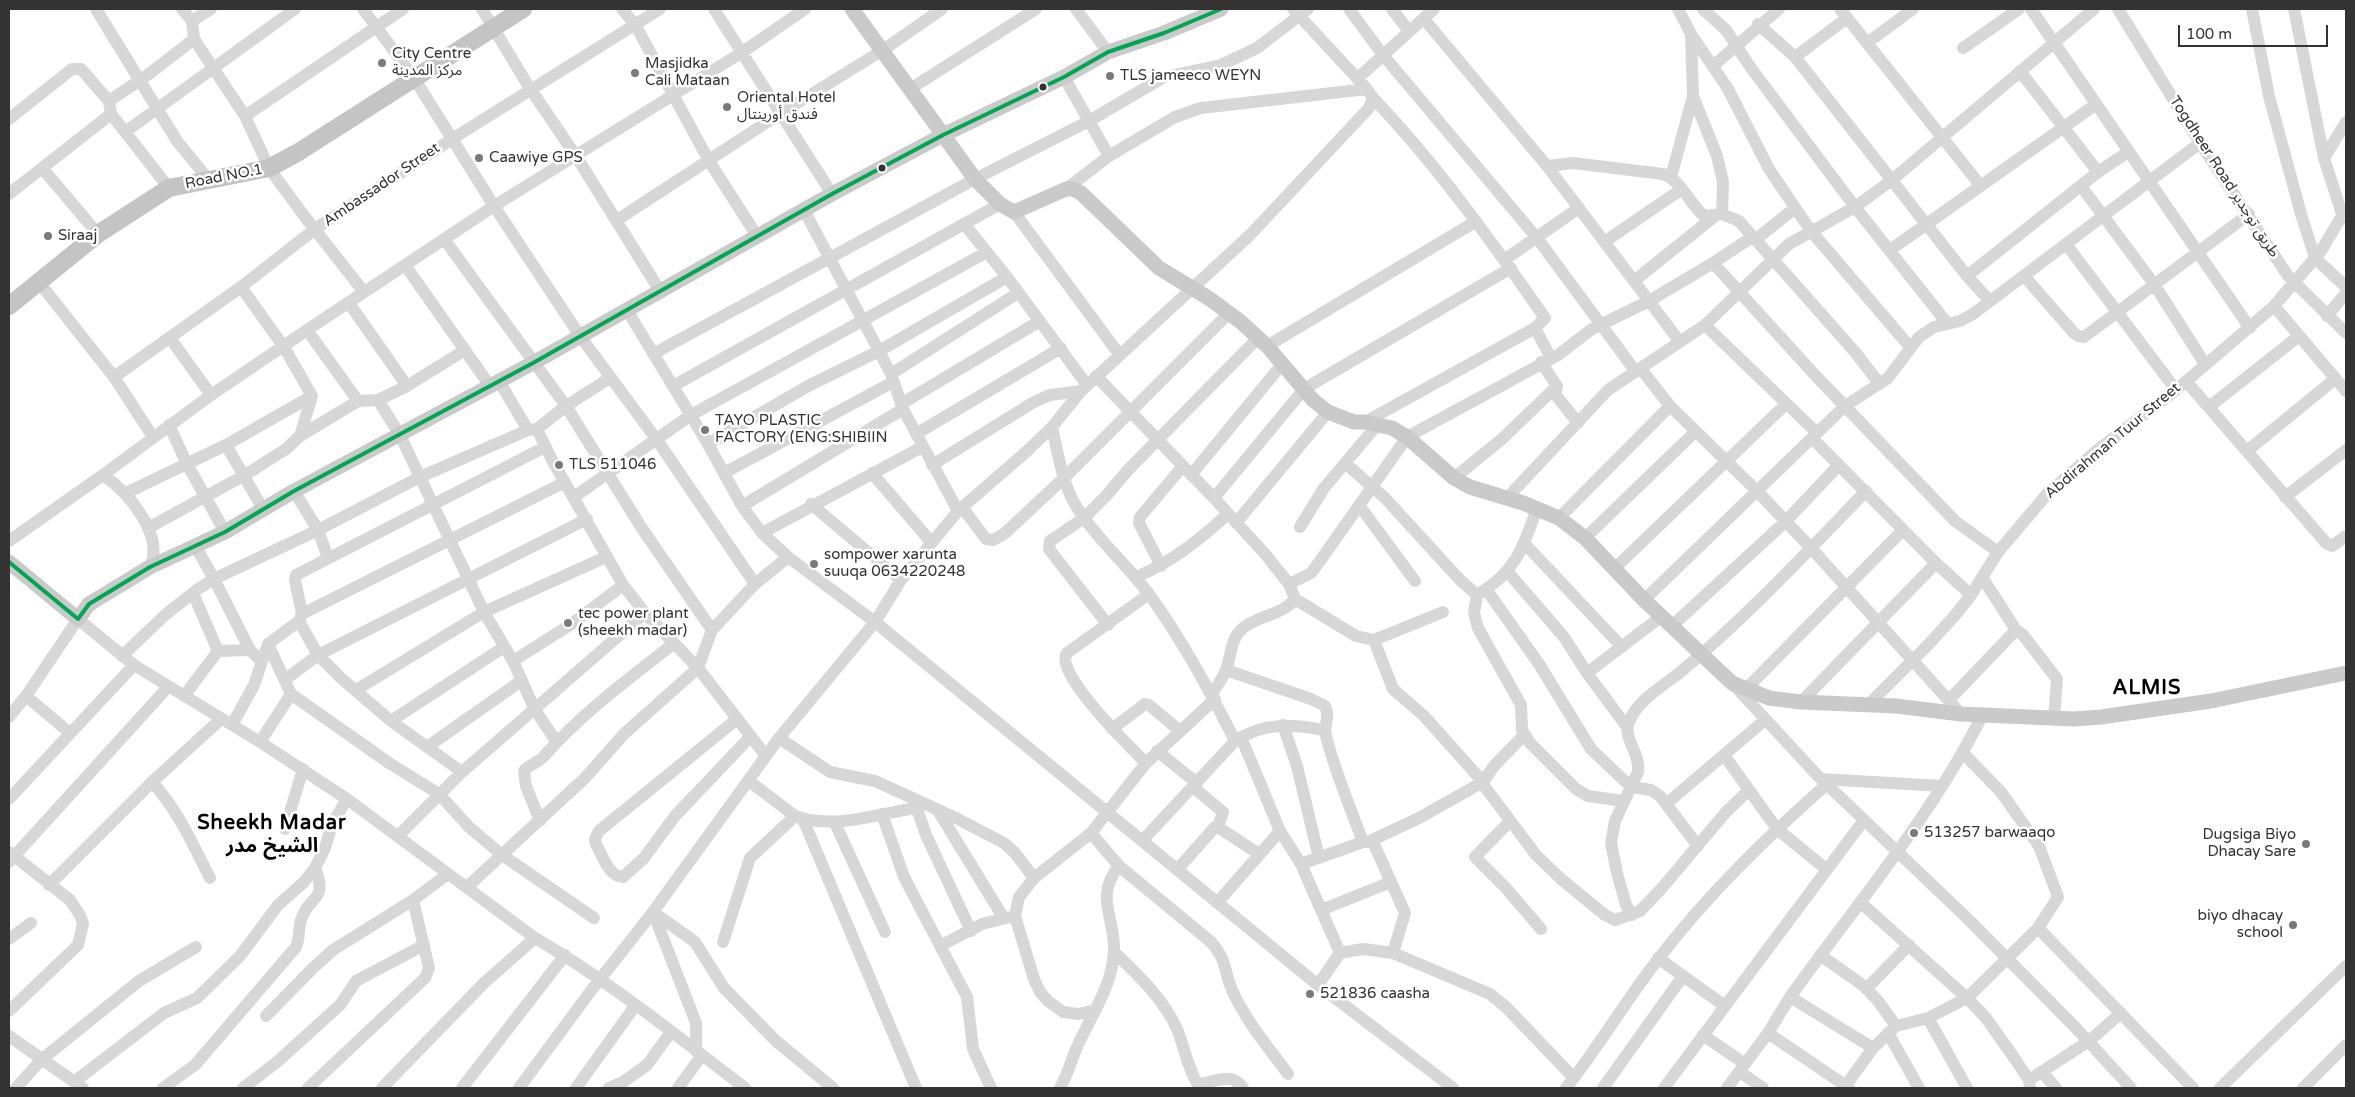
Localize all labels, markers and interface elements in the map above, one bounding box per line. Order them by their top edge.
scale bar [2180,15,2330,47]
text: 100 m [2186,25,2232,43]
place label: City Centre مركز المدينة [392,45,471,80]
place label: Masjidka Cali Mataan [645,55,730,90]
marker: City Centre مركز المدينة [376,57,388,69]
marker: Masjidka Cali Mataan [629,67,641,79]
place label: TLS jameeco WEYN [1120,67,1261,85]
marker: TLS jameeco WEYN [1104,70,1116,82]
unlabelled marker [1038,82,1048,92]
place label: Oriental Hotel فندق أورينتال [737,89,836,124]
street label: Togdheer Road طريق توجدير [2165,93,2283,261]
marker: Oriental Hotel فندق أورينتال [721,101,733,113]
street label: Ambassador Street [320,139,444,231]
place label: Caawiye GPS [489,149,583,167]
marker: Caawiye GPS [473,152,485,164]
street label: Road NO.1 [184,161,264,193]
unlabelled marker [877,163,887,173]
place label: Siraaj [58,227,97,245]
marker: Siraaj [42,230,54,242]
street label: Abdirahman Tuur Street [2042,379,2184,503]
place label: TAYO PLASTIC FACTORY (ENG:SHIBIIN [715,412,887,447]
marker: TAYO PLASTIC FACTORY (ENG:SHIBIIN [699,424,711,436]
place label: TLS 511046 [569,456,656,474]
marker: TLS 511046 [553,459,565,471]
place label: sompower xarunta suuqa 0634220248 [824,546,965,581]
marker: sompower xarunta suuqa 0634220248 [808,558,820,570]
place label: tec power plant (sheekh madar) [578,605,689,640]
marker: tec power plant (sheekh madar) [562,617,574,629]
district label: ALMIS [2112,677,2182,701]
district label: Sheekh Madar الشيخ مدر [196,812,348,859]
place label: 513257 barwaaqo [1924,824,2055,842]
place label: Dugsiga Biyo Dhacay Sare [2202,826,2296,861]
marker: 513257 barwaaqo [1908,827,1920,839]
marker: Dugsiga Biyo Dhacay Sare [2300,838,2312,850]
place label: biyo dhacay school [2197,907,2283,942]
marker: biyo dhacay school [2287,919,2299,931]
place label: 521836 caasha [1320,985,1430,1003]
marker: 521836 caasha [1304,988,1316,1000]

